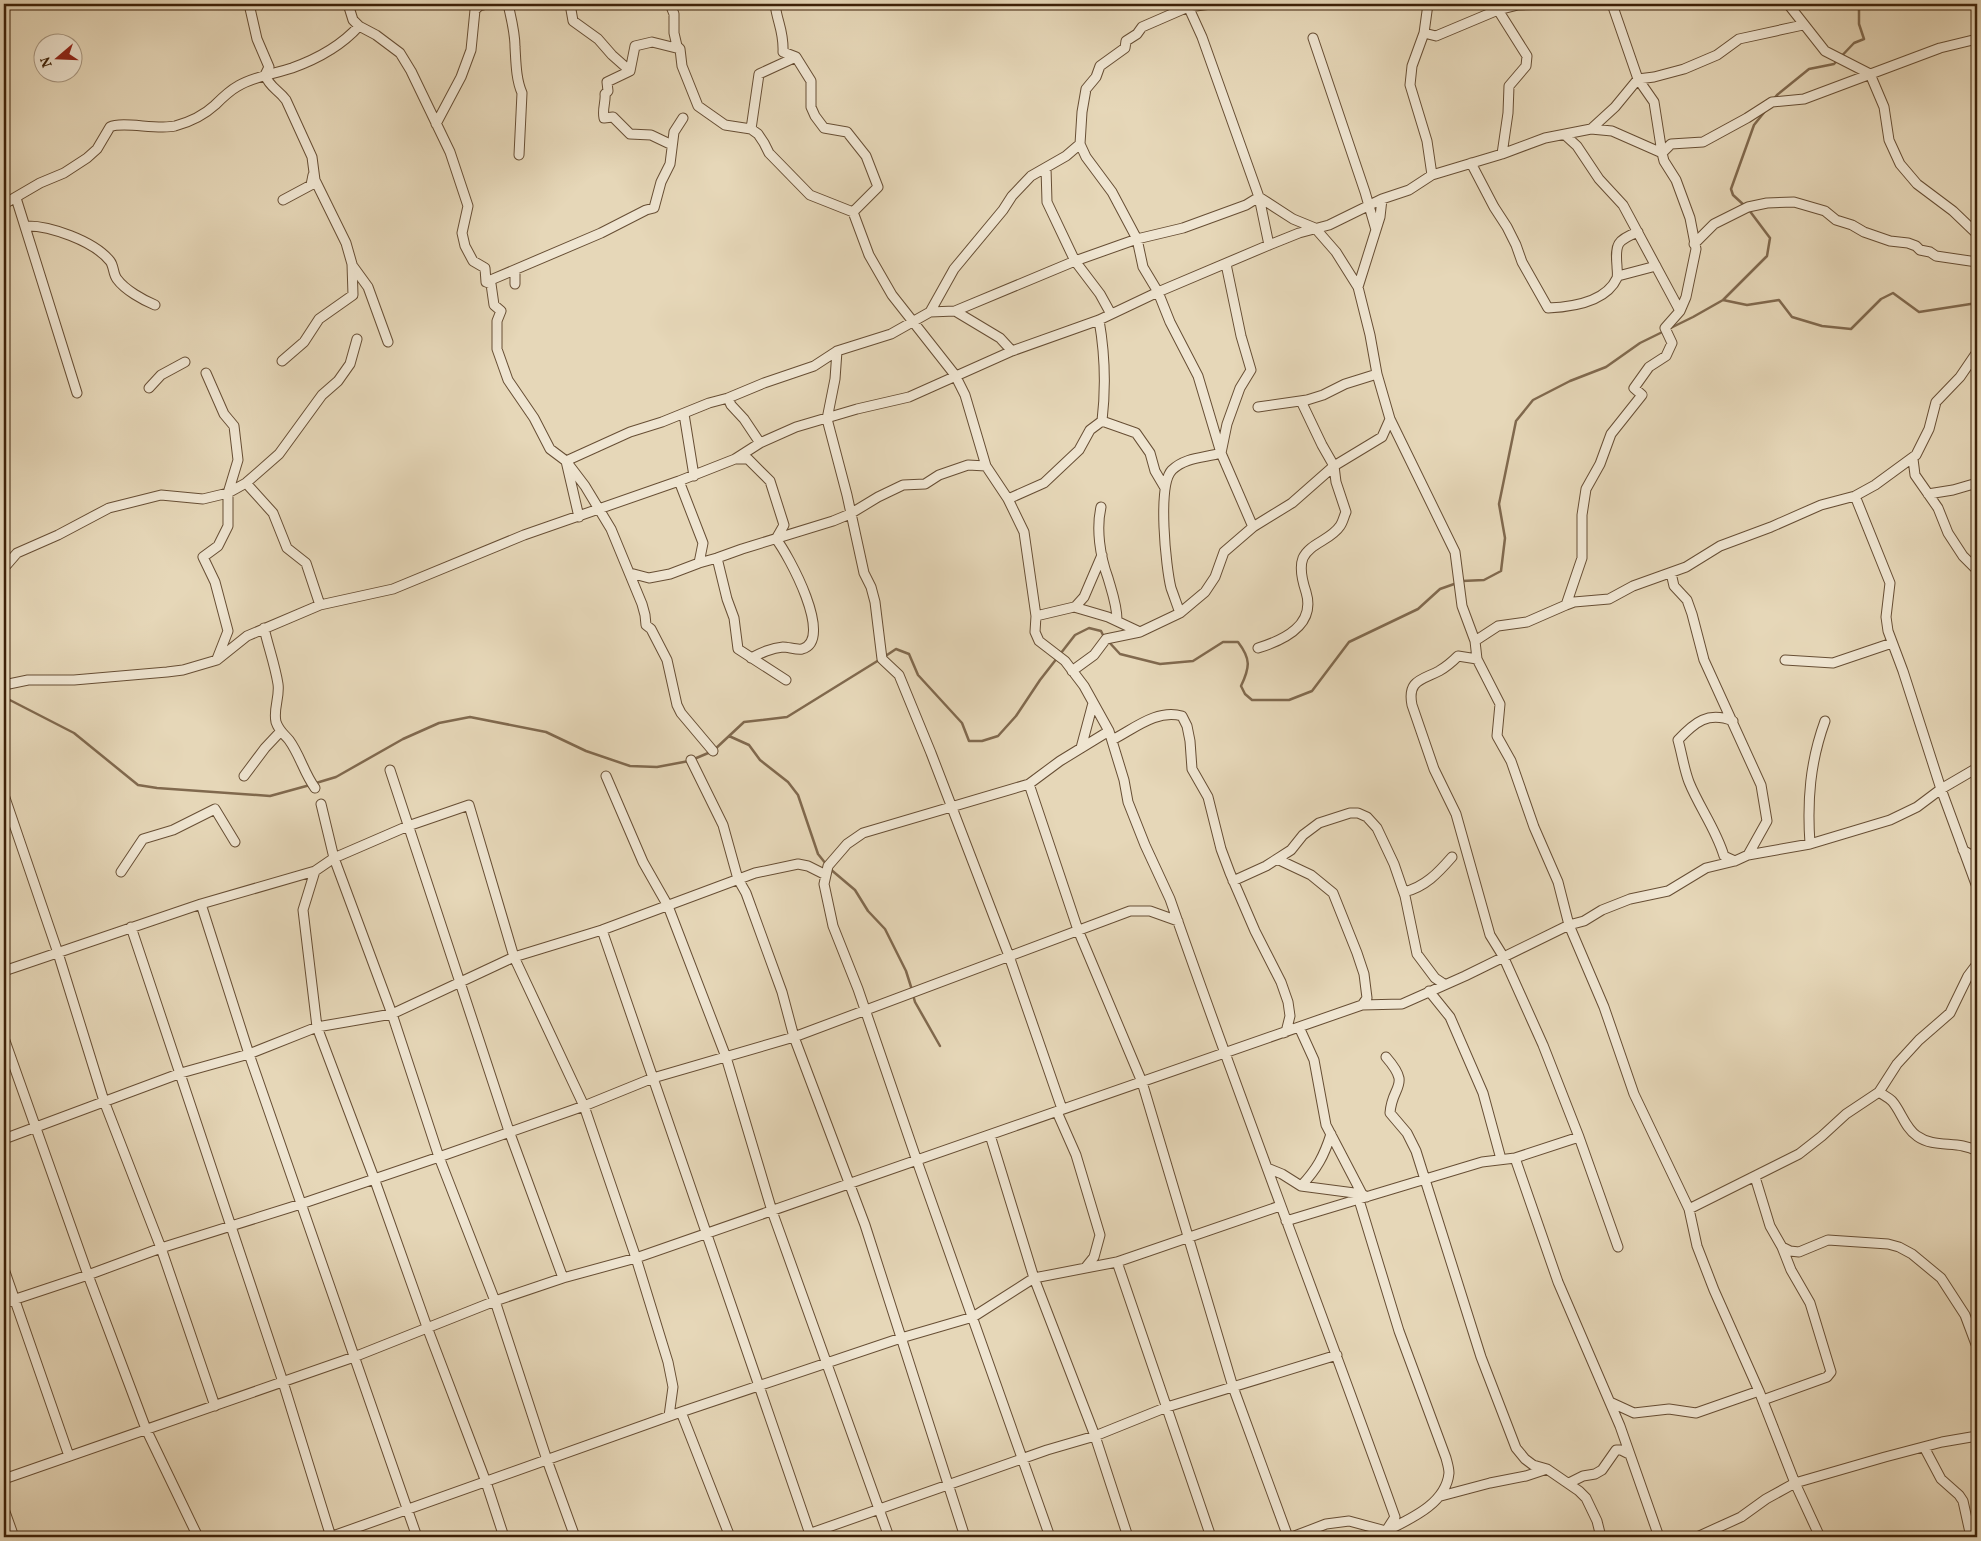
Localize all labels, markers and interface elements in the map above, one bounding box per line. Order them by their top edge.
north arrow [32,32,82,82]
text: N [36,54,58,70]

